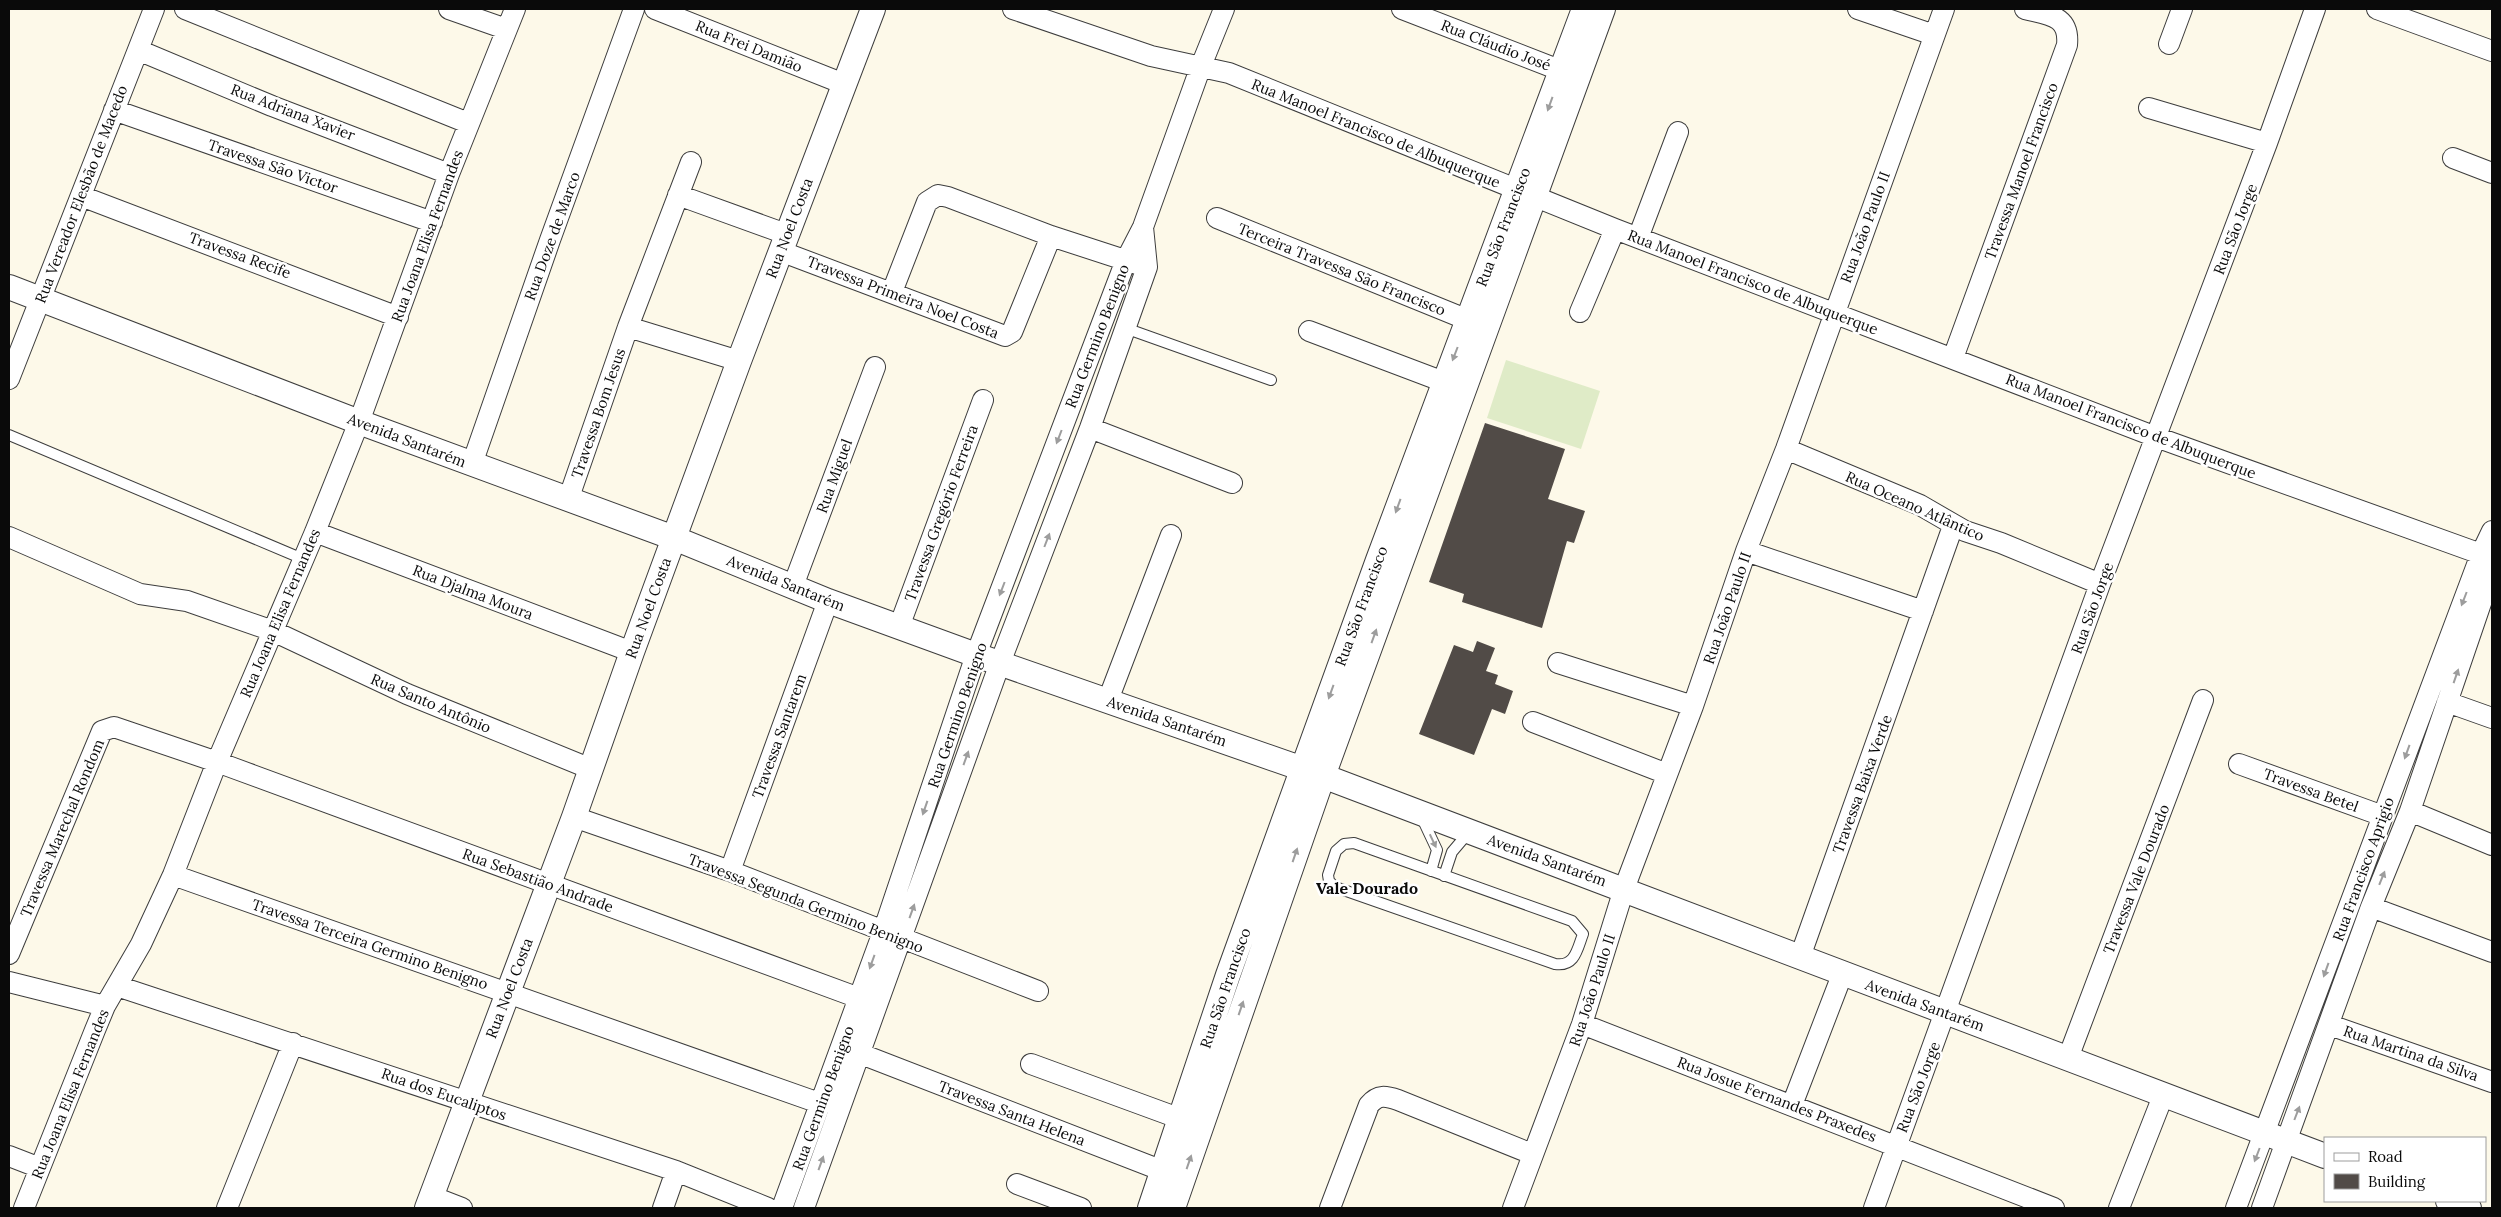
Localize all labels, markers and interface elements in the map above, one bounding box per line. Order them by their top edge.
street label: Rua Cláudio José [1438,15,1554,75]
street label: Rua Frei Damião [693,16,806,76]
street label: Rua Manoel Francisco de Albuquerque [1249,74,1503,192]
street label: Rua Adriana Xavier [228,80,358,145]
street label: Travessa Manoel Francisco [1980,80,2062,262]
street label: Rua Vereador Elesbão de Macedo [31,82,131,306]
one-way arrow [1545,97,1553,111]
street label: Travessa São Victor [205,135,341,197]
street label: Rua Joana Elisa Fernandes [387,147,467,325]
street label: Rua São Francisco [1472,165,1535,289]
street label: Rua Doze de Marco [520,169,584,303]
street label: Rua João Paulo II [1836,169,1894,285]
street label: Rua Noel Costa [761,175,817,281]
street label: Rua São Jorge [2209,181,2261,277]
street label: Terceira Travessa São Francisco [1235,219,1449,320]
street label: Rua Manoel Francisco de Albuquerque [1625,225,1881,339]
street label: Travessa Recife [186,228,294,282]
street label: Travessa Primeira Noel Costa [804,252,1002,343]
street label: Rua Germino Benigno [1061,261,1133,411]
street label: Travessa Bom Jesus [567,345,629,481]
one-way arrow [1451,347,1459,362]
street label: Rua Manoel Francisco de Albuquerque [2003,369,2259,483]
street label: Avenida Santarém [344,408,469,471]
street label: Travessa Gregório Ferreira [900,422,982,604]
one-way arrow [1055,429,1062,444]
street label: Rua Miguel [812,436,856,516]
street label: Rua Oceano Atlântico [1843,467,1988,545]
one-way arrow [1394,499,1401,514]
street label: Rua Joana Elisa Fernandes [236,526,324,700]
one-way arrow [1043,532,1051,547]
street label: Rua São Francisco [1330,543,1392,669]
street label: Rua João Paulo II [1699,549,1755,667]
street label: Avenida Santarém [723,550,848,615]
street label: Rua Noel Costa [621,555,675,661]
street label: Rua Djalma Moura [410,560,536,624]
street label: Rua São Jorge [2067,560,2117,656]
one-way arrow [998,582,1006,597]
one-way arrow [2460,592,2467,607]
one-way arrow [1370,628,1378,643]
street label: Rua Germino Benigno [923,640,991,790]
street label: Rua Santo Antônio [368,669,494,737]
one-way arrow [2453,669,2460,684]
street label: Travessa Santarem [748,671,810,801]
one-way arrow [1327,685,1335,700]
street label: Avenida Santarém [1104,691,1229,750]
street label: Travessa Baixa Verde [1828,712,1896,856]
street label: Travessa Marechal Rondom [16,736,108,920]
one-way arrow [2403,744,2410,759]
one-way arrow [962,750,970,765]
street label: Travessa Betel [2261,764,2361,816]
street label: Rua Francisco Aprigio [2328,794,2398,944]
one-way arrow [921,801,929,816]
street label: Travessa Vale Dourado [2099,801,2173,956]
street label: Avenida Santarém [1484,829,1609,890]
one-way arrow [1429,834,1437,849]
street label: Rua Sebastião Andrade [460,844,616,916]
one-way arrow [1291,847,1299,862]
street label: Travessa Segunda Germino Benigno [686,849,927,957]
one-way arrow [2379,871,2387,886]
district label: Vale Dourado [1316,878,1418,898]
street label: Travessa Terceira Germino Benigno [249,895,491,994]
one-way arrow [908,903,916,918]
street label: Rua São Francisco [1195,925,1255,1051]
street label: Rua João Paulo II [1565,931,1619,1049]
street label: Rua Noel Costa [481,935,537,1041]
one-way arrow [868,955,876,970]
one-way arrow [2322,963,2330,977]
street label: Avenida Santarém [1862,974,1987,1035]
one-way arrow [1238,1000,1246,1015]
street label: Rua Joana Elisa Fernandes [27,1006,113,1182]
street label: Rua Martina da Silva [2341,1021,2481,1085]
street label: Rua Germino Benigno [788,1023,858,1173]
street label: Rua São Jorge [1892,1039,1944,1135]
street label: Rua Josue Fernandes Praxedes [1675,1052,1879,1146]
street label: Rua dos Eucaliptos [379,1064,509,1124]
street label: Travessa Santa Helena [936,1076,1088,1150]
one-way arrow [2293,1105,2301,1120]
legend [2324,1137,2486,1202]
text: Road [2368,1147,2403,1166]
one-way arrow [2253,1148,2261,1163]
one-way arrow [1185,1154,1193,1169]
one-way arrow [818,1155,825,1170]
text: Building [2368,1172,2426,1191]

